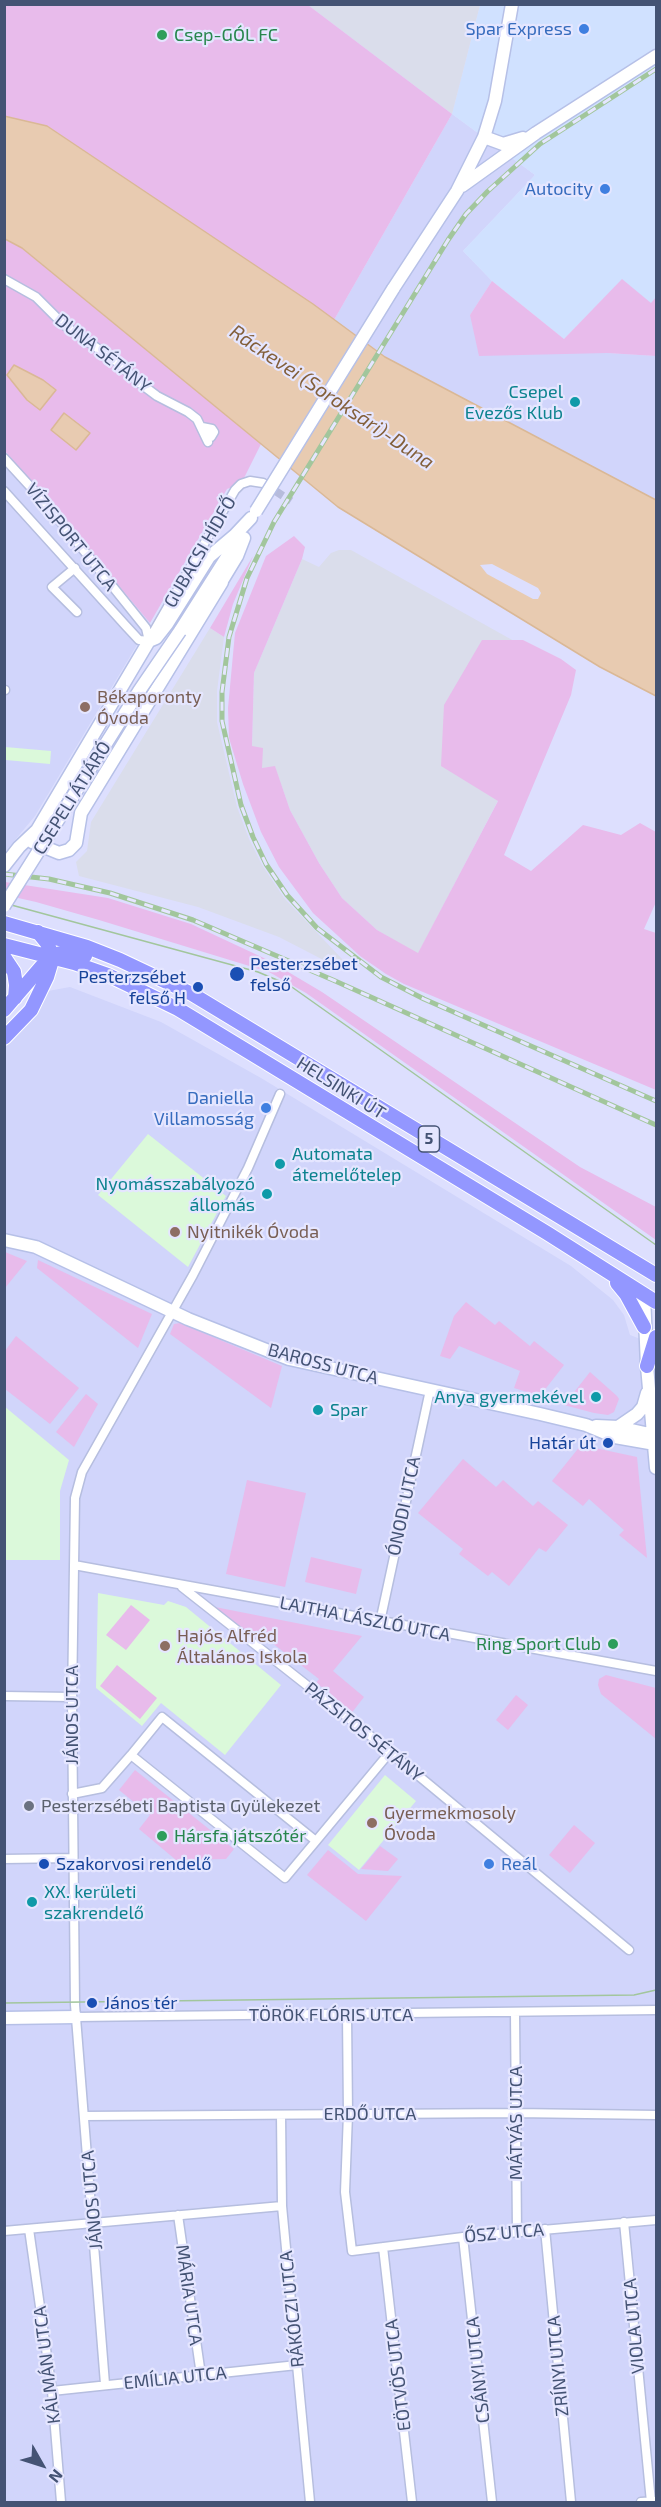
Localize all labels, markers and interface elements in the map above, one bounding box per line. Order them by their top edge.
place label: Spar Express [465,18,572,40]
marker: Spar Express [577,22,591,36]
place label: Csep-GÓL FC [174,24,278,46]
marker: Csep-GÓL FC [155,28,169,42]
place label: Autocity [525,178,593,200]
marker: Autocity [598,182,612,196]
street label: DUNA SÉTÁNY [51,309,155,397]
water label: Ráckevei (Soroksári)-Duna [225,320,439,474]
place label: Csepel Evezős Klub [465,381,563,424]
marker: Csepel Evezős Klub [568,395,582,409]
street label: VÍZISPORT UTCA [21,479,121,595]
street label: GUBACSI HÍDFŐ [159,492,241,612]
place label: Békaporonty Óvoda [97,686,202,728]
marker: Békaporonty Óvoda [78,700,92,714]
street label: CSEPELI ÁTJÁRÓ [29,737,115,859]
place label: Pesterzsébet felső [250,953,358,996]
marker: Pesterzsébet felső [228,965,246,983]
place label: Pesterzsébet felső H [78,966,186,1008]
marker: Pesterzsébet felső H [191,980,205,994]
street label: HELSINKI ÚT [293,1052,389,1124]
place label: Daniella Villamosság [154,1087,254,1130]
marker: Daniella Villamosság [259,1101,273,1115]
road number: 5 [418,1126,440,1152]
place label: Automata átemelőtelep [292,1143,401,1186]
marker: Automata átemelőtelep [273,1157,287,1171]
place label: Nyomásszabályozó állomás [96,1173,255,1216]
marker: Nyomásszabályozó állomás [260,1187,274,1201]
place label: Nyitnikék Óvoda [187,1221,319,1243]
marker: Nyitnikék Óvoda [168,1225,182,1239]
street label: BAROSS UTCA [265,1339,381,1389]
place label: Anya gyermekével [434,1386,584,1408]
marker: Anya gyermekével [589,1390,603,1404]
place label: Spar [330,1399,368,1421]
marker: Spar [311,1403,325,1417]
place label: Határ út [529,1432,596,1454]
marker: Határ út [601,1436,615,1450]
street label: ÓNODI UTCA [383,1454,425,1558]
street label: LAJTHA LÁSZLÓ UTCA [278,1592,452,1646]
place label: Hajós Alfréd Általános Iskola [177,1625,307,1668]
place label: Ring Sport Club [476,1633,601,1655]
marker: Ring Sport Club [606,1637,620,1651]
marker: Hajós Alfréd Általános Iskola [158,1639,172,1653]
street label: JÁNOS UTCA [61,1665,83,1765]
street label: PÁZSITOS SÉTÁNY [300,1678,428,1786]
place label: Pesterzsébeti Baptista Gyülekezet [41,1795,320,1817]
marker: Pesterzsébeti Baptista Gyülekezet [22,1799,36,1813]
place label: Gyermekmosoly Óvoda [384,1802,516,1844]
marker: Gyermekmosoly Óvoda [365,1816,379,1830]
place label: Hársfa játszótér [174,1825,306,1847]
marker: Hársfa játszótér [155,1829,169,1843]
place label: Szakorvosi rendelő [56,1853,211,1875]
place label: Reál [501,1853,537,1875]
marker: Szakorvosi rendelő [37,1857,51,1871]
marker: Reál [482,1857,496,1871]
place label: XX. kerületi szakrendelő [44,1881,144,1924]
marker: XX. kerületi szakrendelő [25,1895,39,1909]
place label: János tér [104,1992,178,2014]
marker: János tér [85,1996,99,2010]
street label: TÖRÖK FLÓRIS UTCA [249,2004,413,2026]
street label: MÁTYÁS UTCA [505,2066,527,2180]
street label: ERDŐ UTCA [324,2103,416,2125]
street label: JÁNOS UTCA [77,2149,107,2251]
street label: ŐSZ UTCA [463,2219,545,2247]
street label: MÁRIA UTCA [171,2243,207,2347]
street label: RÁKÓCZI UTCA [275,2249,309,2369]
street label: VIOLA UTCA [619,2277,649,2375]
street label: KÁLMÁN UTCA [29,2305,65,2425]
street label: ZRÍNYI UTCA [543,2315,573,2417]
street label: CSÁNYI UTCA [462,2316,494,2424]
street label: EÖTVÖS UTCA [380,2318,416,2432]
street label: EMÍLIA UTCA [122,2362,228,2394]
north arrow [12,2435,72,2495]
text: N [45,2466,67,2487]

